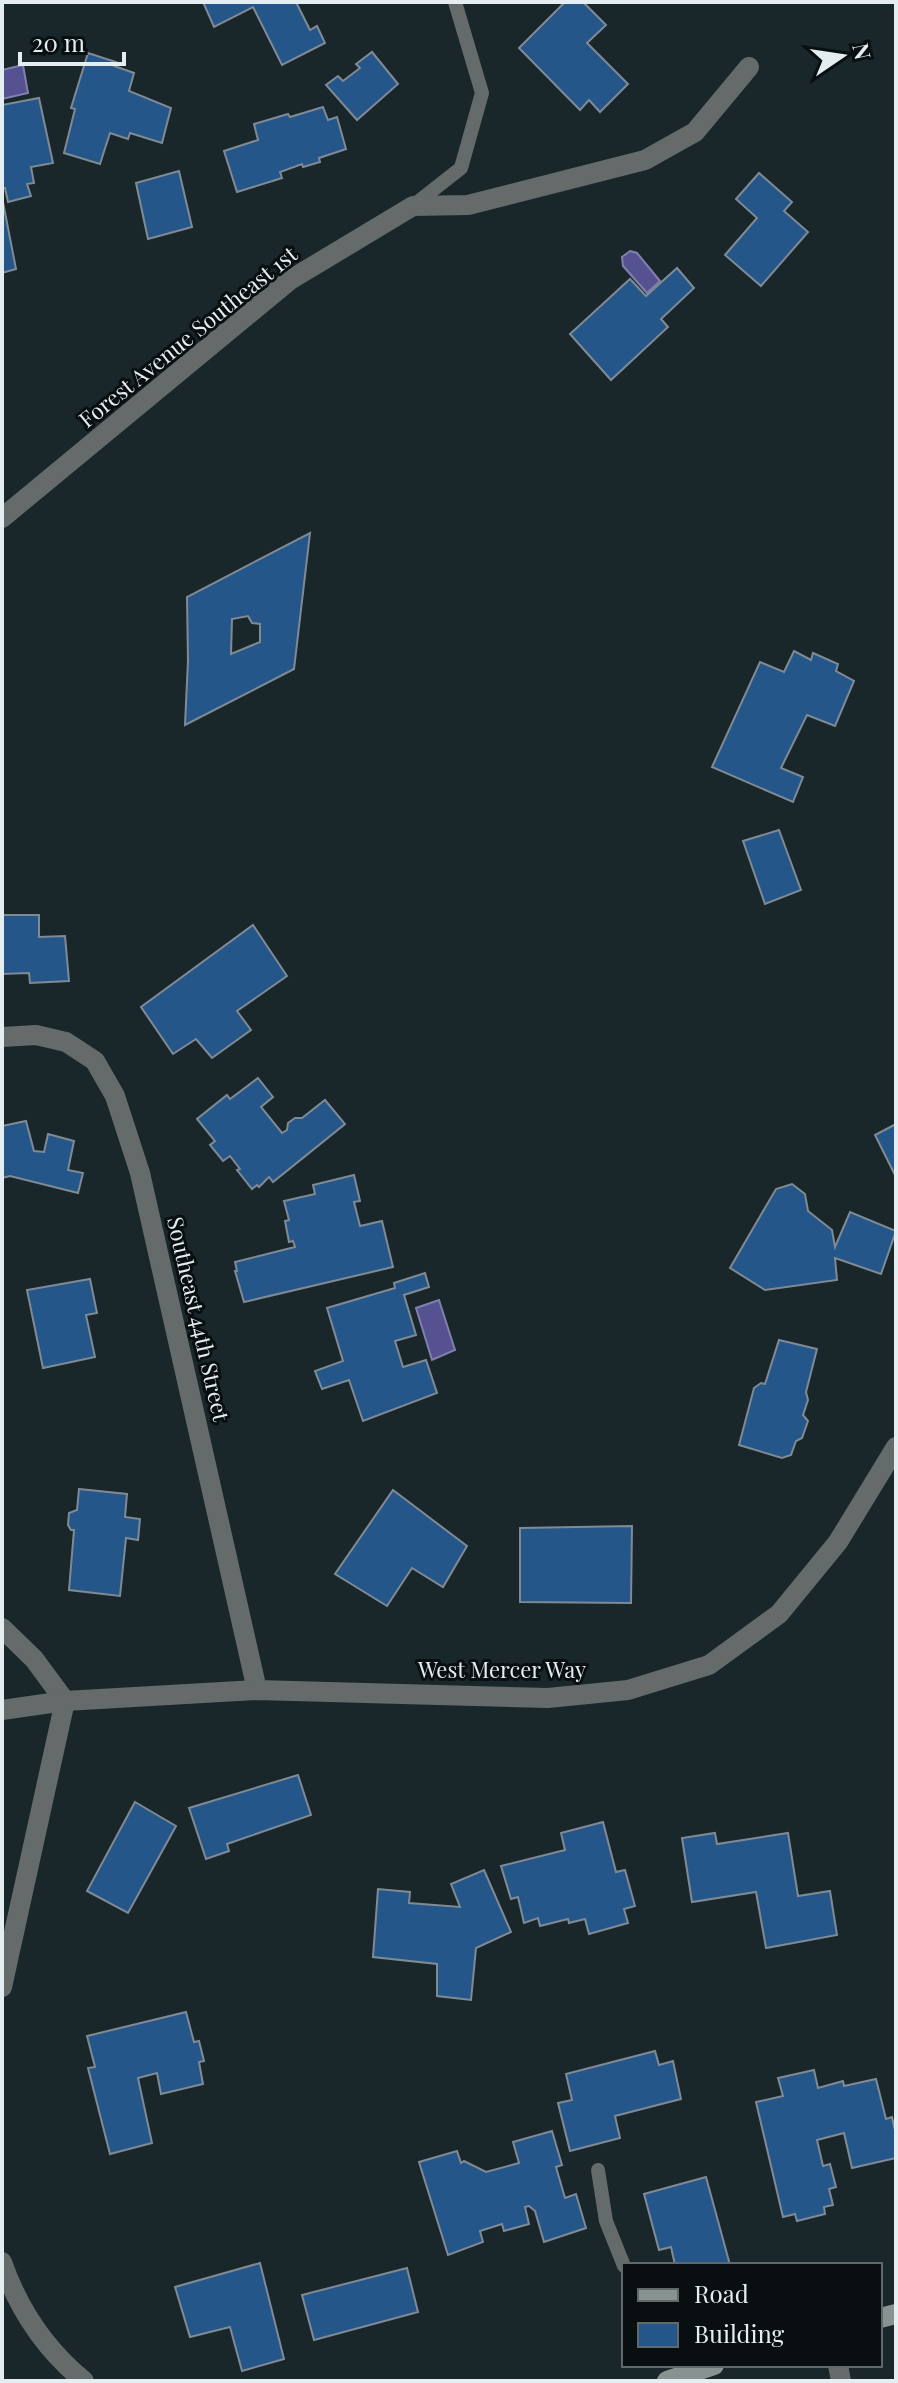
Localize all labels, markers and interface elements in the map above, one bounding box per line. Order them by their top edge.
scale bar [20,16,124,66]
north arrow [802,16,882,96]
text: 20 m [32,26,85,58]
text: N [846,40,879,62]
street label: Forest Avenue Southeast 1st [72,238,304,434]
street label: Southeast 44th Street [161,1214,237,1425]
street label: West Mercer Way [417,1654,586,1684]
legend [622,2263,882,2367]
text: Road [694,2277,749,2309]
text: Building [694,2317,785,2349]

